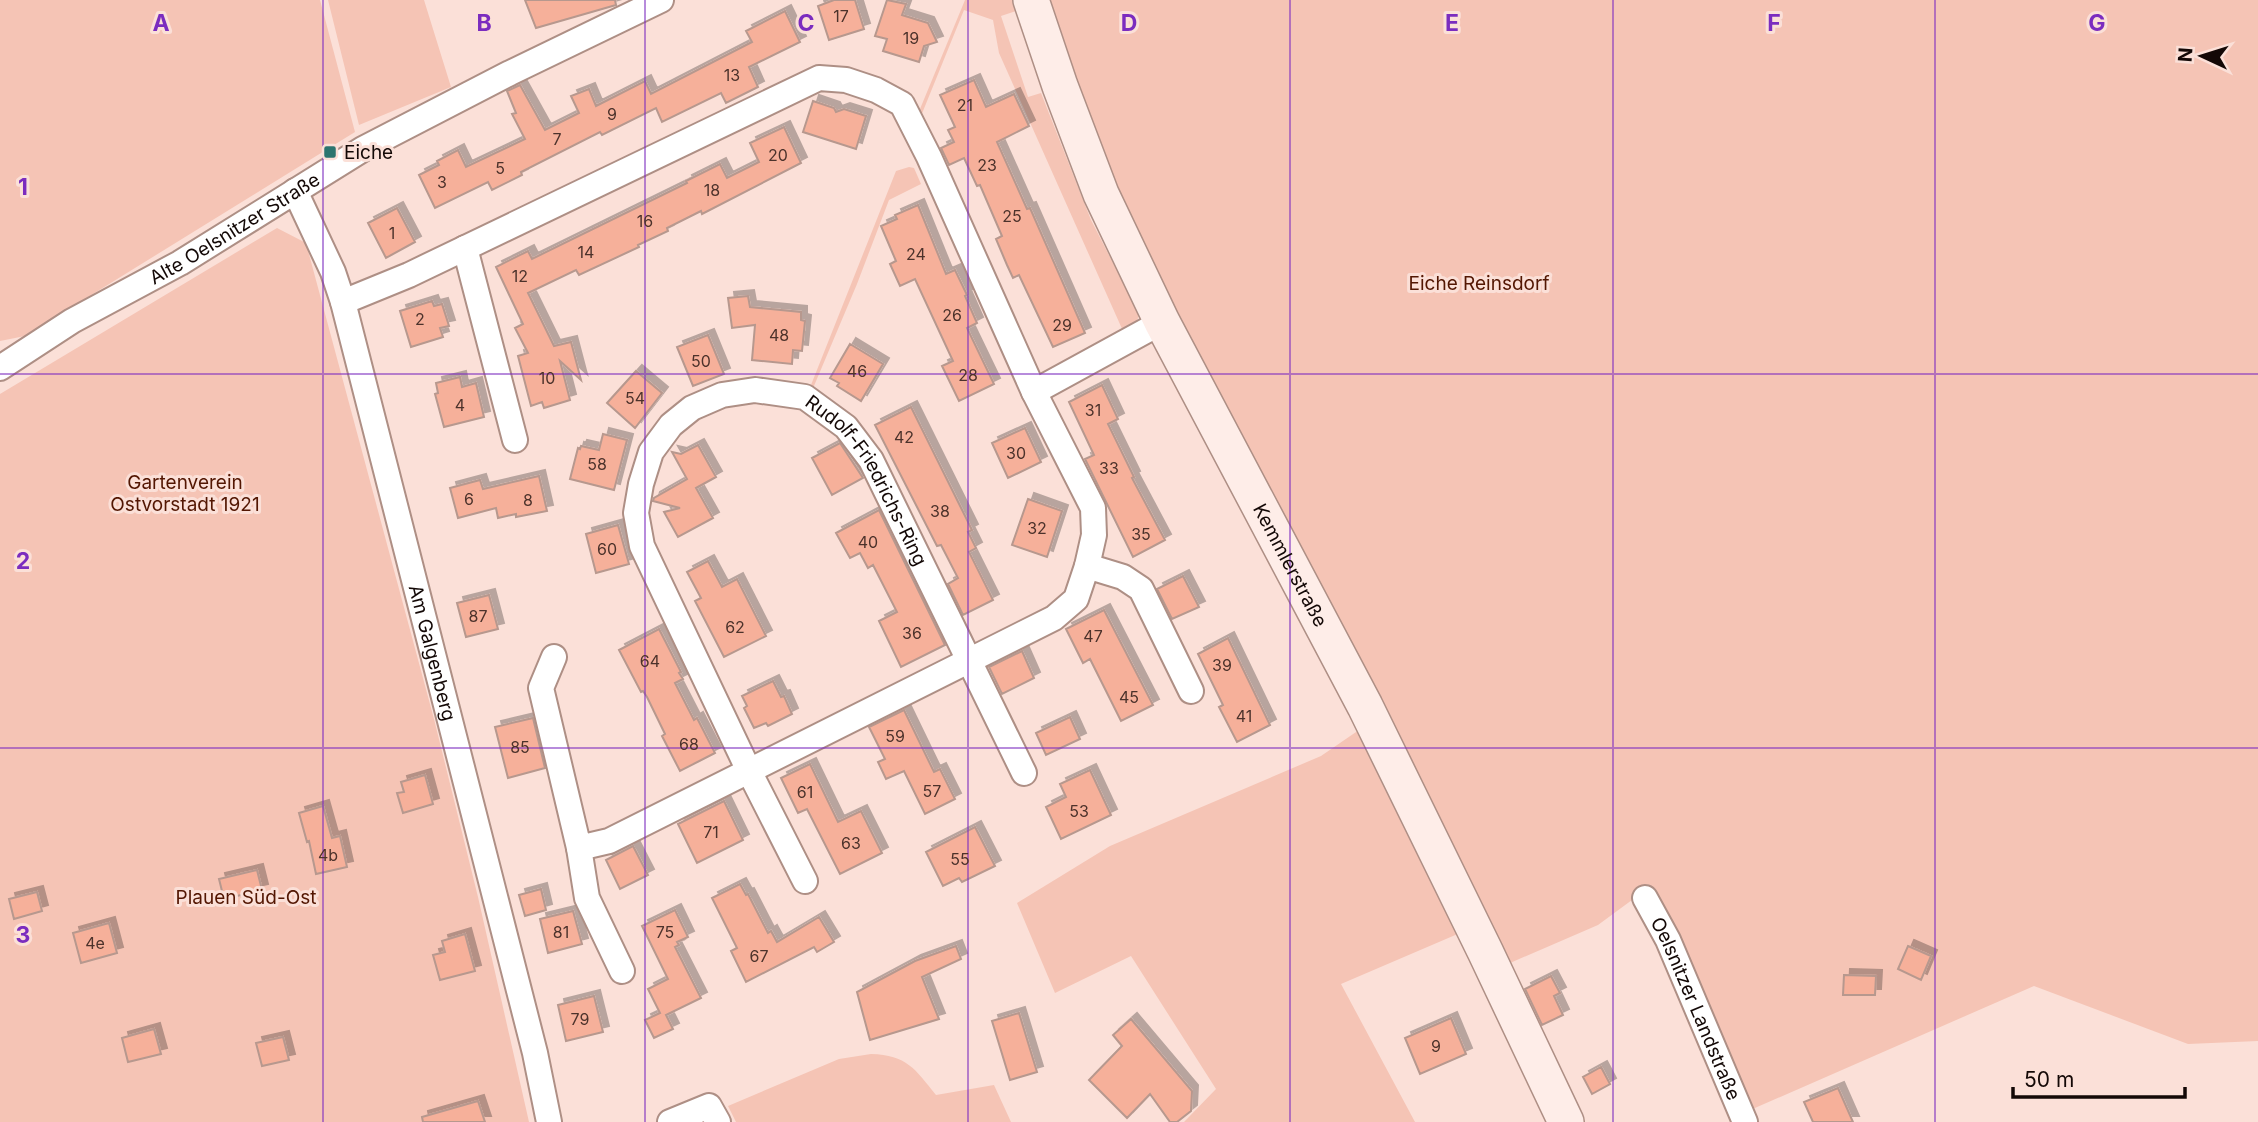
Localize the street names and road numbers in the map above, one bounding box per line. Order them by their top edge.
street label: Alte Oelsnitzer Straße [145,167,324,289]
street label: Rudolf-Friedrichs-Ring [801,390,932,569]
street label: Kemmlerstraße [1249,500,1332,631]
street label: Am Galgenberg [404,582,461,723]
street label: Oelsnitzer Landstraße [1646,913,1746,1104]

